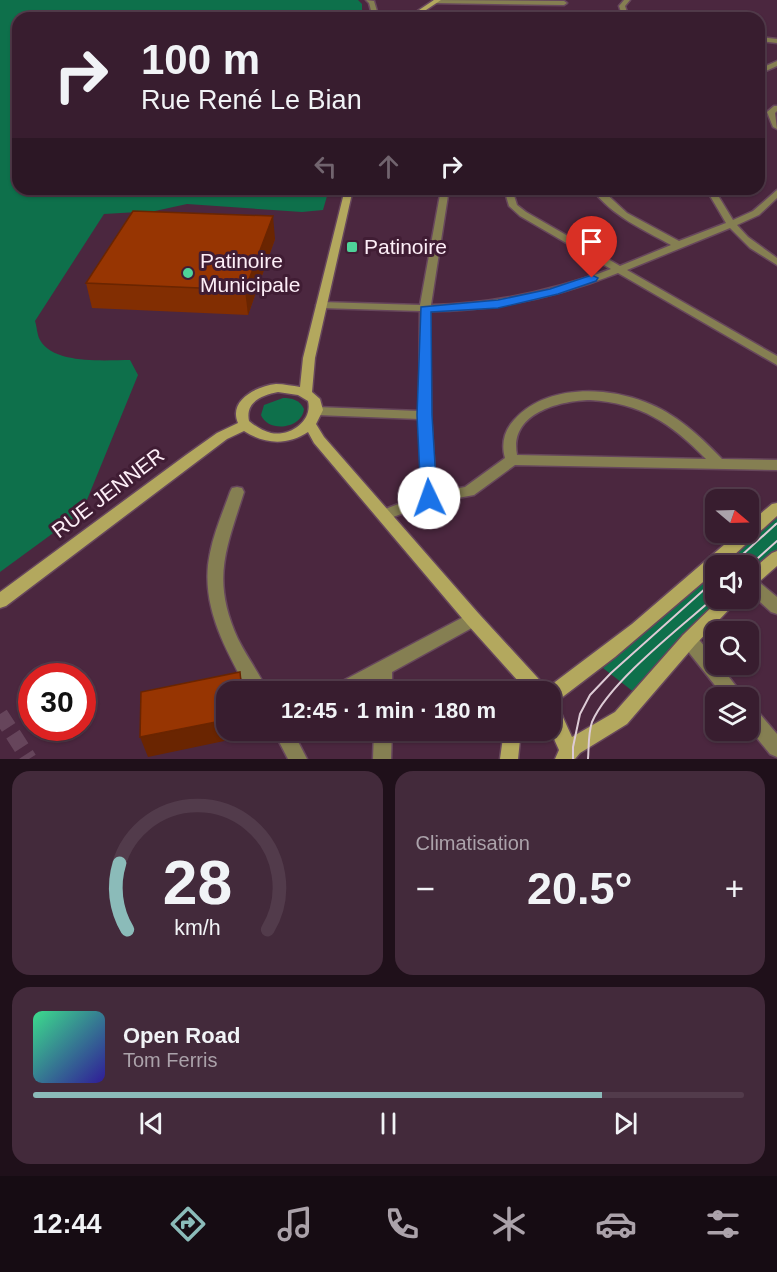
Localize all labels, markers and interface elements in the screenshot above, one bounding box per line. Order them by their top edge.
icon: right [42,36,120,114]
text: 100 m [141,36,260,83]
text: Rue René Le Bian [141,85,362,115]
icon: left [309,150,342,183]
icon: ahead [372,150,405,183]
icon: right [435,150,468,183]
pin [566,216,617,278]
icon: arrive [575,225,608,258]
place label: Patinoire [364,235,447,258]
marker: Patinoire [345,240,359,254]
place label: Patinoire Municipale [200,249,300,296]
marker: Patinoire Municipale [181,266,195,280]
street label: RUE JENNER [47,443,168,542]
position arrow [397,466,461,530]
north arrow [705,489,759,543]
map controls [705,489,759,741]
button: sound [705,555,759,609]
button: search [705,621,759,675]
speed limit sign: 30 [18,663,96,741]
button: layers [705,687,759,741]
text: 12:45 · 1 min · 180 m [281,698,496,723]
text: Climatisation [416,832,530,854]
text: 28 [163,848,232,917]
text: 20.5° [527,863,633,914]
text: − [416,870,435,907]
text: + [725,870,744,907]
text: km/h [174,916,220,940]
text: Open Road [123,1023,240,1048]
text: Tom Ferris [123,1049,217,1071]
icon: previous [135,1107,168,1140]
icon: pause [372,1107,405,1140]
icon: next [609,1107,642,1140]
icon: directions [167,1203,209,1245]
icon: music [274,1203,316,1245]
icon: phone [381,1203,423,1245]
icon: climate [488,1203,530,1245]
icon: car [595,1203,637,1245]
icon: filters [702,1203,744,1245]
text: 12:44 [33,1209,102,1239]

